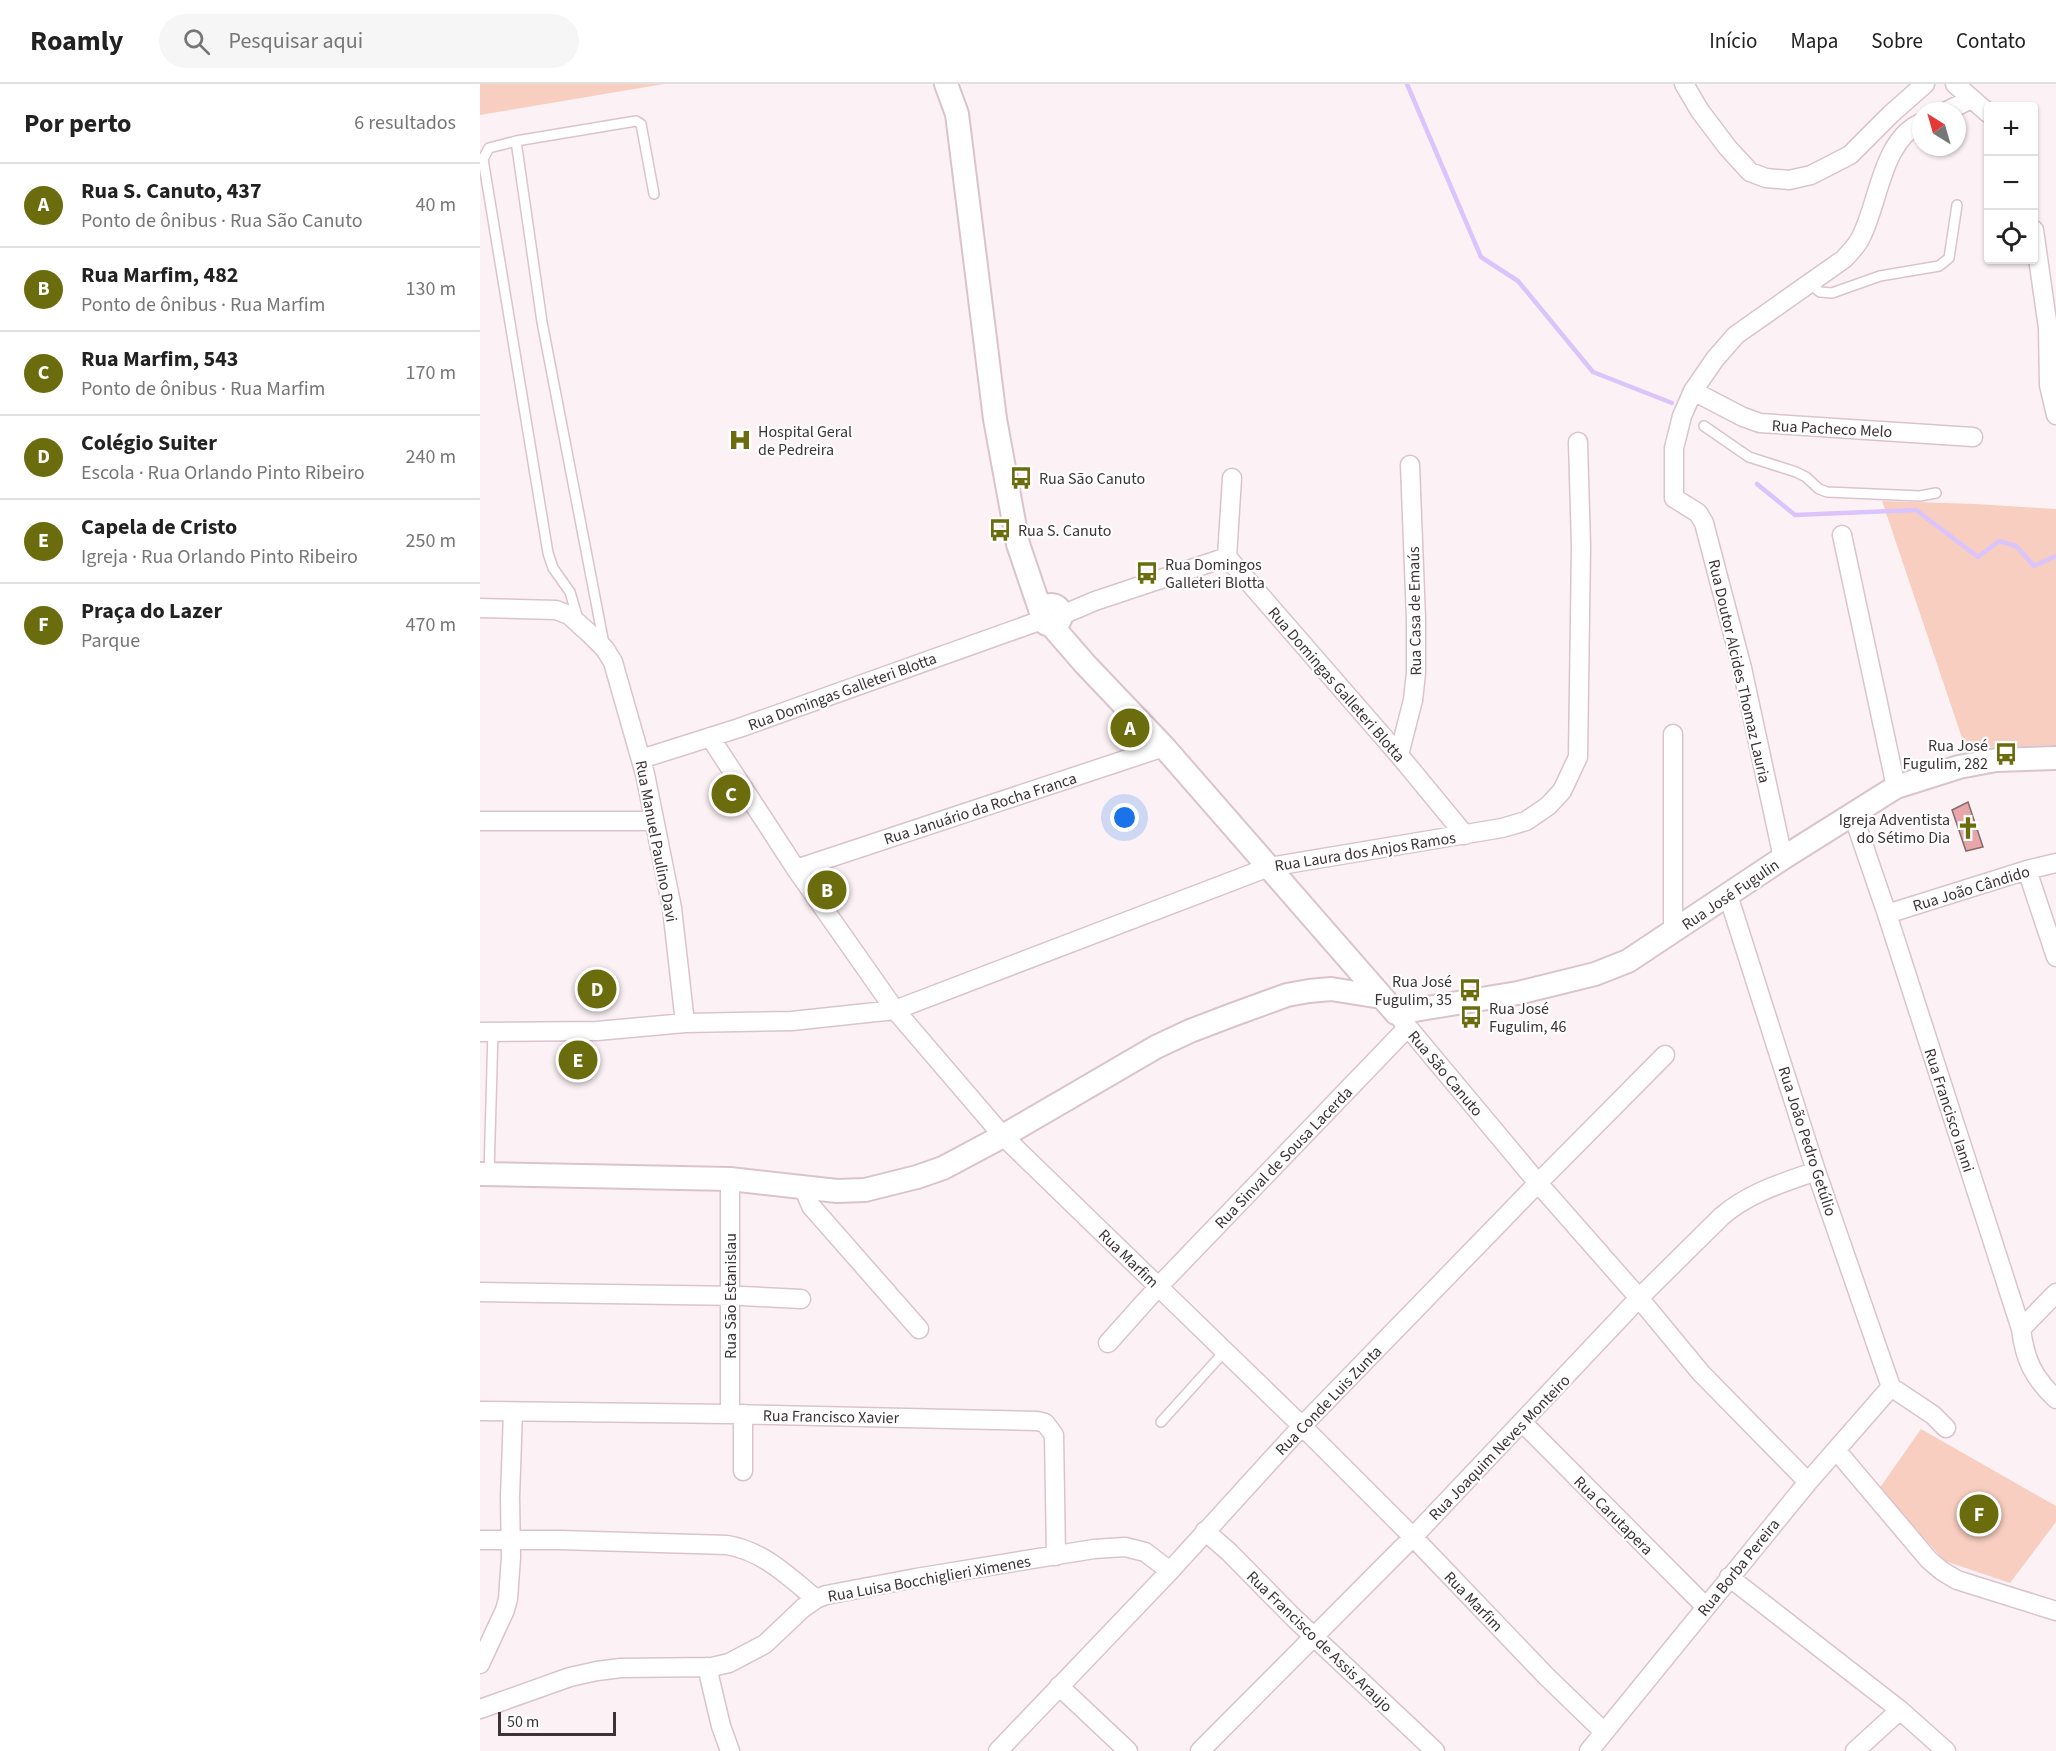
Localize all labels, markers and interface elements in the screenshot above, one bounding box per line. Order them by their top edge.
search box [159,14,579,68]
text: Roamly [30,21,123,61]
icon: search [180,25,213,58]
text: Pesquisar aqui [228,25,363,57]
text: Início [1709,26,1757,56]
text: Mapa [1790,26,1838,56]
text: Sobre [1871,26,1923,56]
text: Contato [1956,26,2026,56]
north arrow [1912,102,1966,156]
map controls [1984,102,2038,264]
button: + [1984,102,2038,156]
text: Por perto [24,105,132,142]
text: 6 resultados [354,109,456,137]
button: − [1984,156,2038,210]
text: Rua S. Canuto, 437 [81,175,262,207]
text: A [38,191,49,219]
text: 40 m [416,191,456,219]
text: Ponto de ônibus · Rua São Canuto [81,207,363,235]
button: locate [1984,210,2038,264]
text: Rua Marfim, 482 [81,259,238,291]
text: B [37,275,50,303]
text: 130 m [406,275,456,303]
text: Ponto de ônibus · Rua Marfim [81,291,325,319]
text: Rua Marfim, 543 [81,343,238,375]
text: C [38,359,49,387]
text: 170 m [406,359,456,387]
text: Ponto de ônibus · Rua Marfim [81,375,325,403]
street label: Rua Pacheco Melo [1771,415,1893,443]
place label: Hospital Geral de Pedreira [758,421,852,461]
text: Colégio Suiter [81,427,217,459]
hospital icon: Hospital Geral de Pedreira [727,427,753,453]
text: D [37,443,50,471]
text: 240 m [406,443,456,471]
text: Escola · Rua Orlando Pinto Ribeiro [81,459,365,487]
bus stop icon: Rua São Canuto [1008,465,1034,491]
place label: Rua São Canuto [1039,468,1145,490]
text: Capela de Cristo [81,511,237,543]
bus stop icon: Rua S. Canuto [987,517,1013,543]
place label: Rua S. Canuto [1018,520,1111,542]
text: E [38,527,49,555]
text: 250 m [406,527,456,555]
text: Igreja · Rua Orlando Pinto Ribeiro [81,543,358,571]
street label: Rua Casa de Emaús [1403,546,1427,676]
place label: Rua Domingos Galleteri Blotta [1165,554,1265,594]
street label: Rua Doutor Alcides Thomaz Lauria [1703,557,1776,785]
bus stop icon: Rua Domingos Galleteri Blotta [1134,560,1160,586]
text: Praça do Lazer [81,595,222,627]
street label: Rua Domingas Galleteri Blotta [1263,602,1410,767]
text: F [38,611,49,639]
text: 470 m [406,611,456,639]
text: Parque [81,627,140,655]
street label: Rua Domingas Galleteri Blotta [745,648,940,736]
pin: A [1110,706,1150,750]
place label: Rua José Fugulim, 282 [1903,735,1988,775]
bus stop icon: Rua José Fugulim, 282 [1993,741,2019,767]
street label: Rua Manuel Paulino Davi [630,758,683,924]
street label: Rua Januário da Rocha Franca [881,767,1080,851]
pin: C [712,772,750,816]
your location [1110,803,1139,832]
place label: Igreja Adventista do Sétimo Dia [1839,809,1950,849]
church icon: Igreja Adventista do Sétimo Dia [1955,815,1981,841]
street label: Rua Laura dos Anjos Ramos [1273,827,1458,877]
street label: Rua José Fugulin [1678,854,1784,936]
street label: Rua João Cândido [1910,861,2033,917]
pin: B [808,868,846,912]
pin: D [578,966,616,1012]
place label: Rua José Fugulim, 35 [1375,971,1452,1011]
bus stop icon: Rua José Fugulim, 35 [1457,977,1483,1003]
place label: Rua José Fugulim, 46 [1489,998,1567,1038]
bus stop icon: Rua José Fugulim, 46 [1458,1004,1484,1030]
street label: Rua São Canuto [1403,1026,1488,1121]
pin: E [558,1038,598,1082]
street label: Rua Francisco Ianni [1919,1046,1979,1175]
street label: Rua João Pedro Getúlio [1772,1064,1842,1219]
street label: Rua Sinval de Sousa Lacerda [1210,1082,1358,1234]
street label: Rua Marfim [1093,1224,1163,1293]
street label: Rua São Estanislau [720,1233,742,1359]
street label: Rua Conde Luis Zunta [1271,1341,1387,1460]
street label: Rua Joaquim Neves Monteiro [1424,1370,1575,1525]
street label: Rua Francisco Xavier [763,1405,900,1429]
street label: Rua Carutapera [1569,1471,1658,1560]
pin: F [1960,1492,1998,1536]
street label: Rua Borba Pereira [1693,1514,1785,1621]
street label: Rua Luisa Bocchiglieri Ximenes [826,1550,1033,1608]
street label: Rua Francisco de Assis Araujo [1242,1566,1397,1717]
street label: Rua Marfim [1439,1567,1508,1637]
scale bar [498,1709,616,1736]
text: 50 m [507,1711,539,1733]

